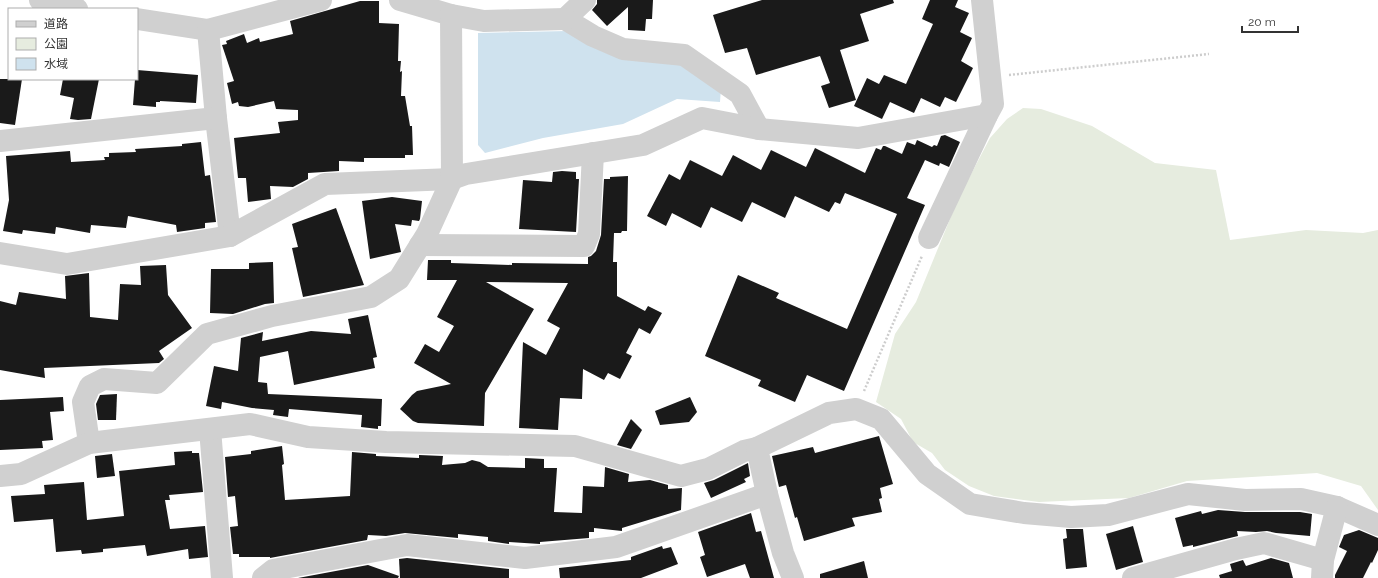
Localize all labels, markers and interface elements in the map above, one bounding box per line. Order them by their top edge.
legend [8,8,138,80]
scale bar [1242,8,1298,34]
text: 20 m [1248,15,1276,29]
text: 道路 [44,17,68,31]
text: 公園 [44,37,68,51]
text: 水域 [44,57,68,71]

